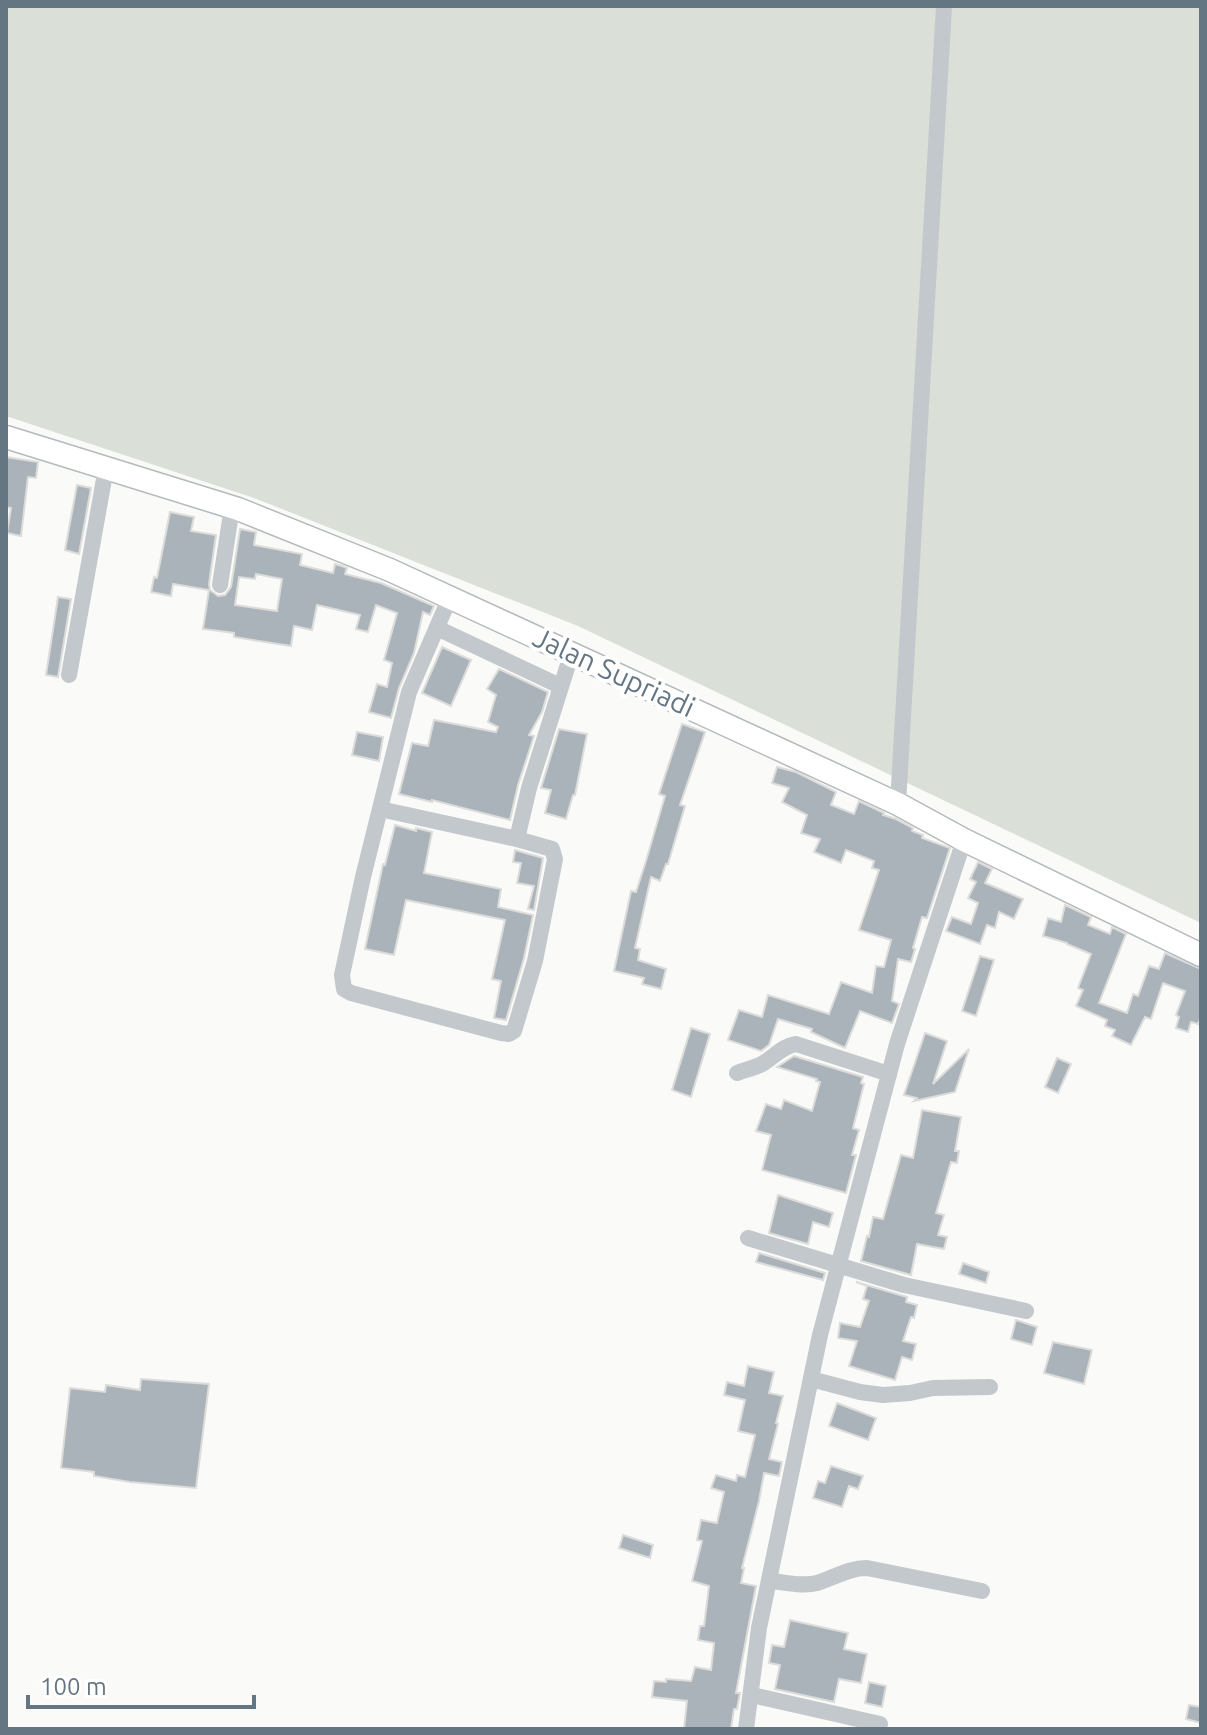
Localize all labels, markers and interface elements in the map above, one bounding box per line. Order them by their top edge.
street label: Jalan Supriadi [529,621,700,722]
scale bar [28,1659,254,1709]
text: 100 m [40,1673,107,1700]

